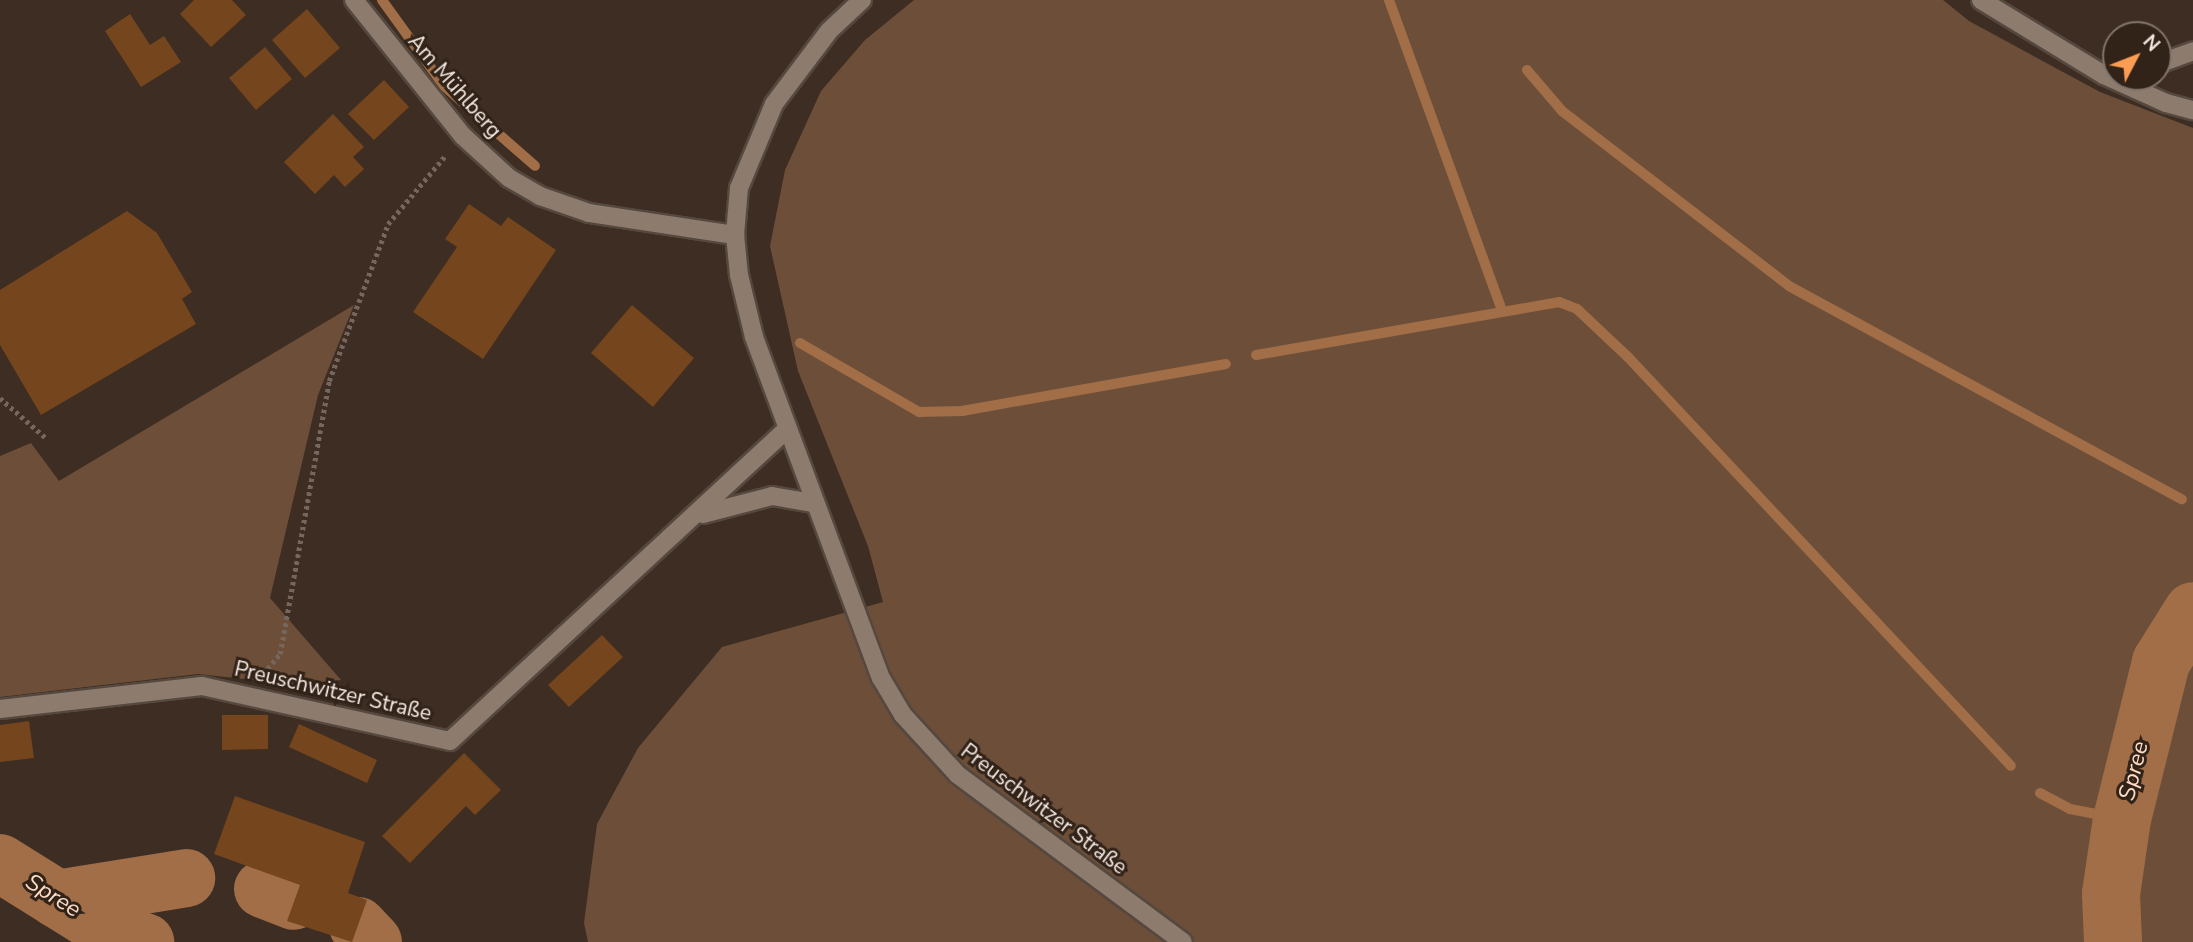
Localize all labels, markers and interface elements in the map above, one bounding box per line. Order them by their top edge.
north arrow [2102,21,2172,91]
street label: Am Mühlberg [403,29,507,143]
text: N [2137,29,2166,57]
street label: Preuschwitzer Straße [232,656,434,726]
street label: Preuschwitzer Straße [956,738,1132,880]
water label: Spree [2113,738,2155,804]
water label: Spree [20,868,86,924]

